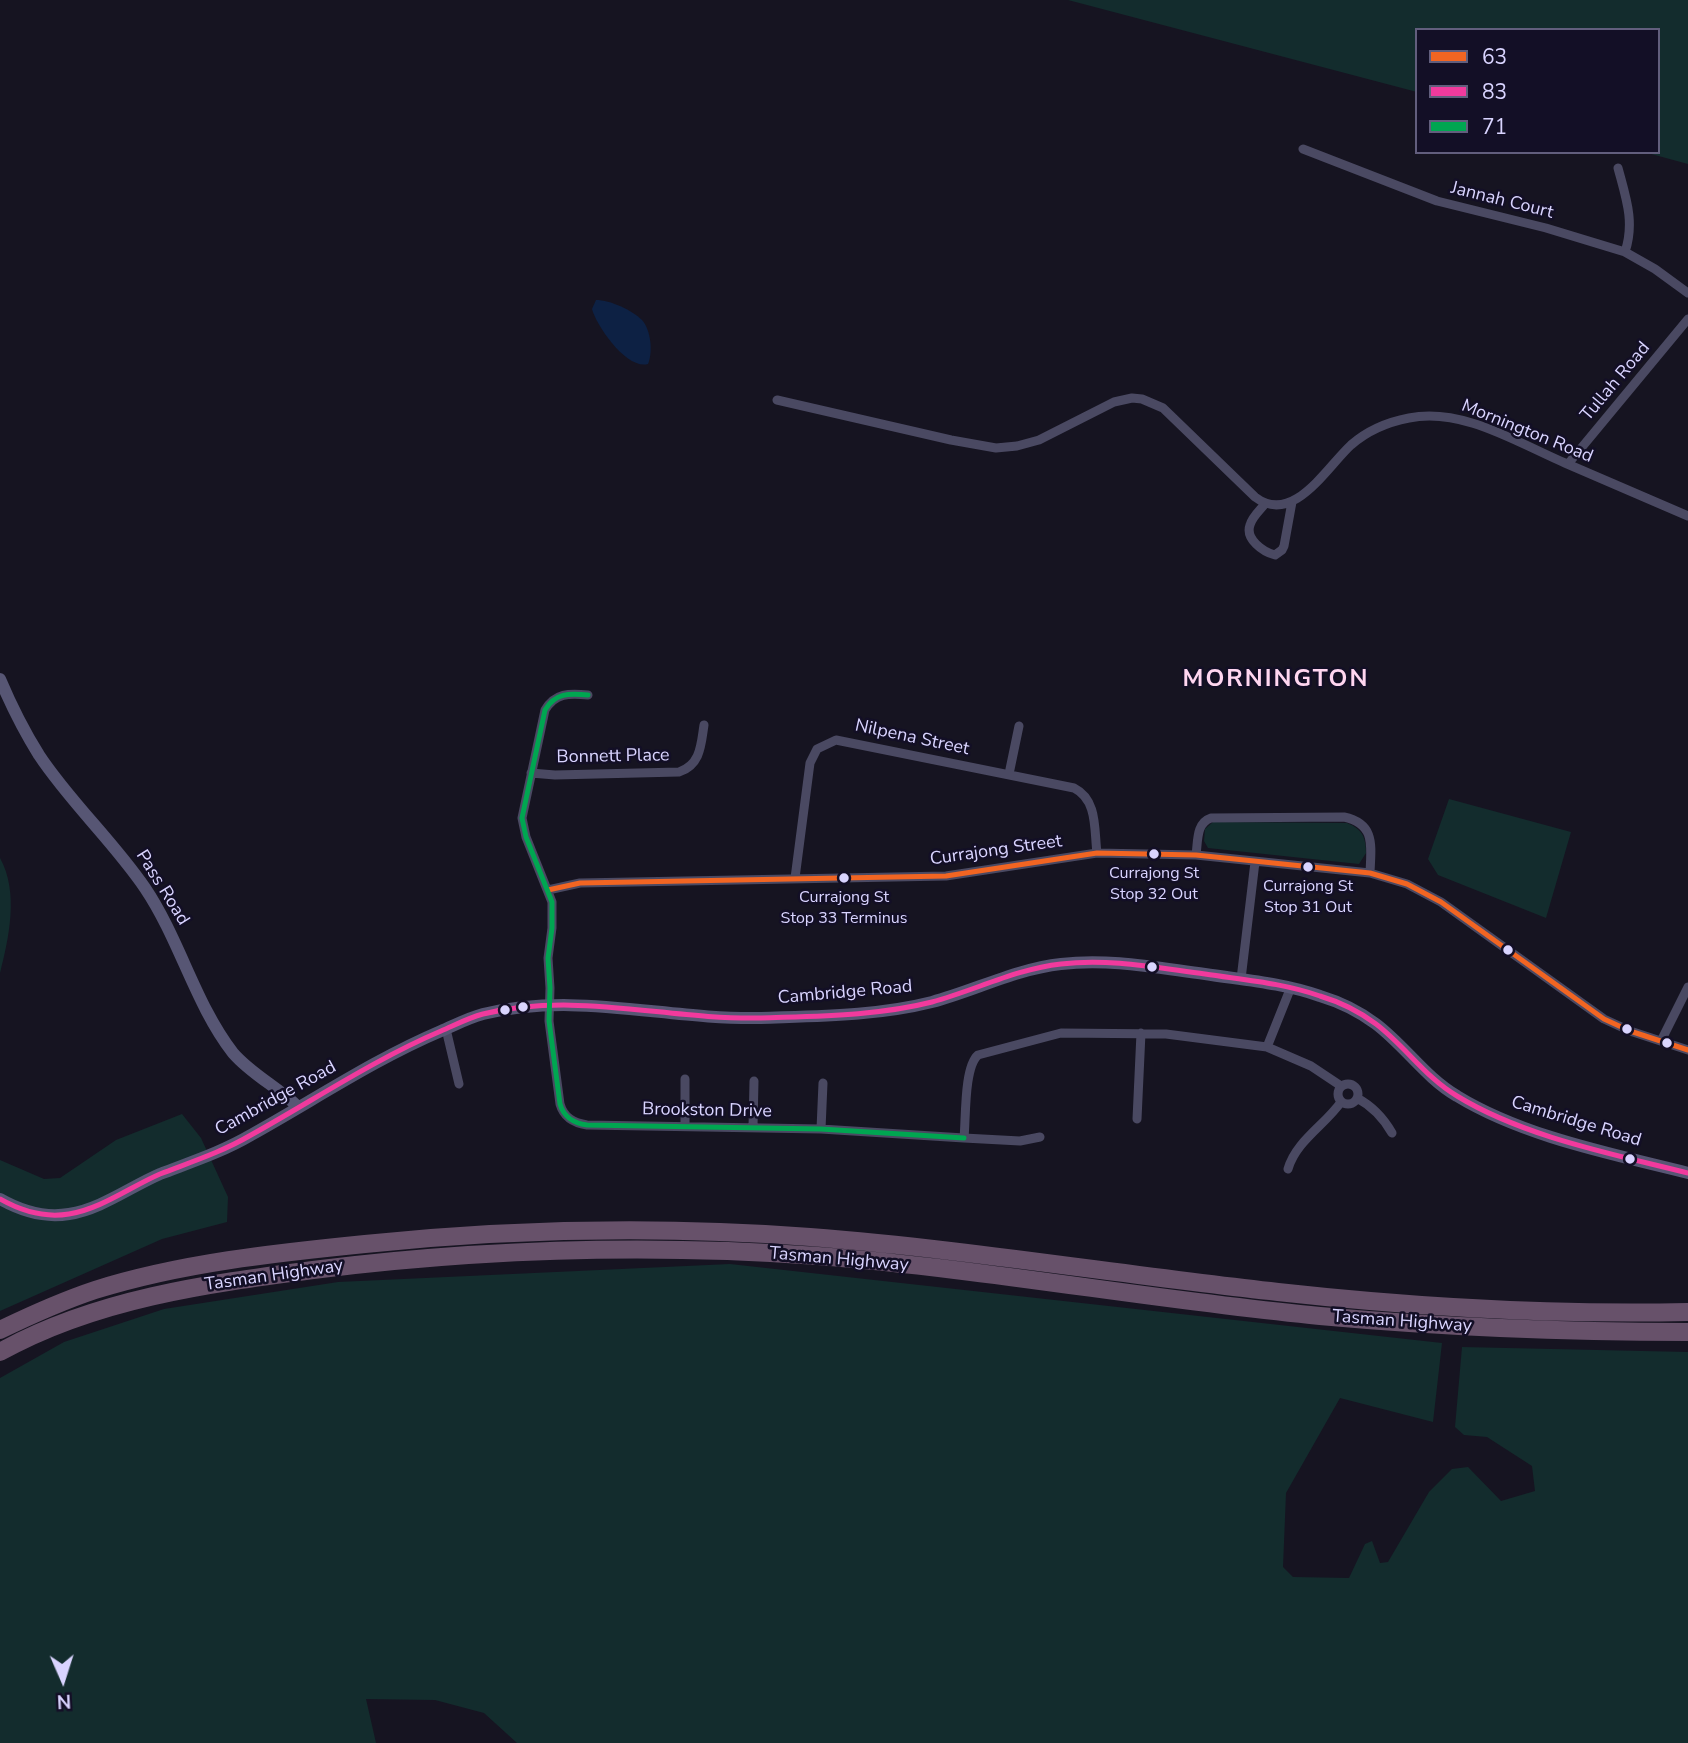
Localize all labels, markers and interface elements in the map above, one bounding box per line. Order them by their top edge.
legend [1415,28,1660,154]
text: 63 [1482,43,1507,71]
text: 83 [1482,78,1507,106]
text: 71 [1482,113,1507,141]
street label: Jannah Court [1448,178,1556,224]
street label: Tullah Road [1577,338,1655,426]
street label: Mornington Road [1458,396,1596,468]
district label: MORNINGTON [1184,666,1368,694]
street label: Nilpena Street [853,715,971,761]
street label: Bonnett Place [556,745,670,769]
street label: Currajong Street [929,831,1063,871]
street label: Pass Road [130,847,194,929]
marker: Currajong St Stop 32 Out [1147,847,1161,861]
marker: Currajong St Stop 31 Out [1301,860,1315,874]
place label: Currajong St Stop 32 Out [1109,864,1199,902]
marker: Currajong St Stop 33 Terminus [837,871,851,885]
place label: Currajong St Stop 31 Out [1263,877,1353,915]
place label: Currajong St Stop 33 Terminus [781,888,907,926]
unlabelled marker [1501,943,1515,957]
unlabelled marker [1145,960,1159,974]
street label: Cambridge Road [777,976,913,1010]
unlabelled marker [516,1000,530,1014]
unlabelled marker [498,1003,512,1017]
unlabelled marker [1620,1022,1634,1036]
unlabelled marker [1660,1036,1674,1050]
street label: Cambridge Road [212,1057,340,1141]
street label: Cambridge Road [1508,1092,1644,1152]
street label: Brookston Drive [642,1099,772,1123]
unlabelled marker [1623,1152,1637,1166]
street label: Tasman Highway [768,1243,910,1277]
street label: Tasman Highway [203,1256,345,1296]
street label: Tasman Highway [1332,1306,1472,1338]
north arrow [28,1645,98,1715]
text: N [56,1688,72,1714]

